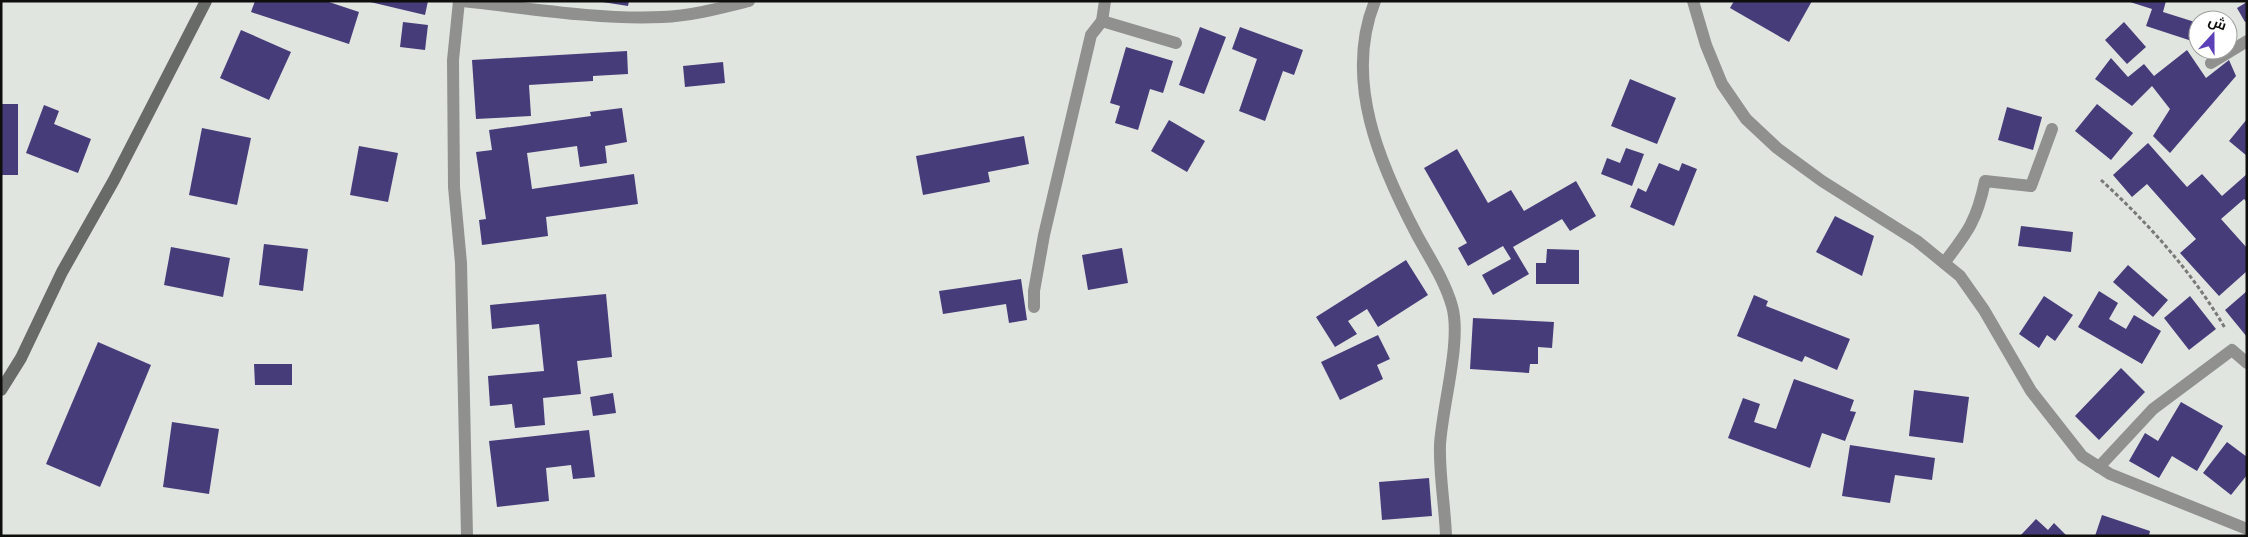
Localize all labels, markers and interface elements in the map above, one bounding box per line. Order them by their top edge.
north arrow [2188,10,2238,60]
text: ش [2206,12,2229,34]

